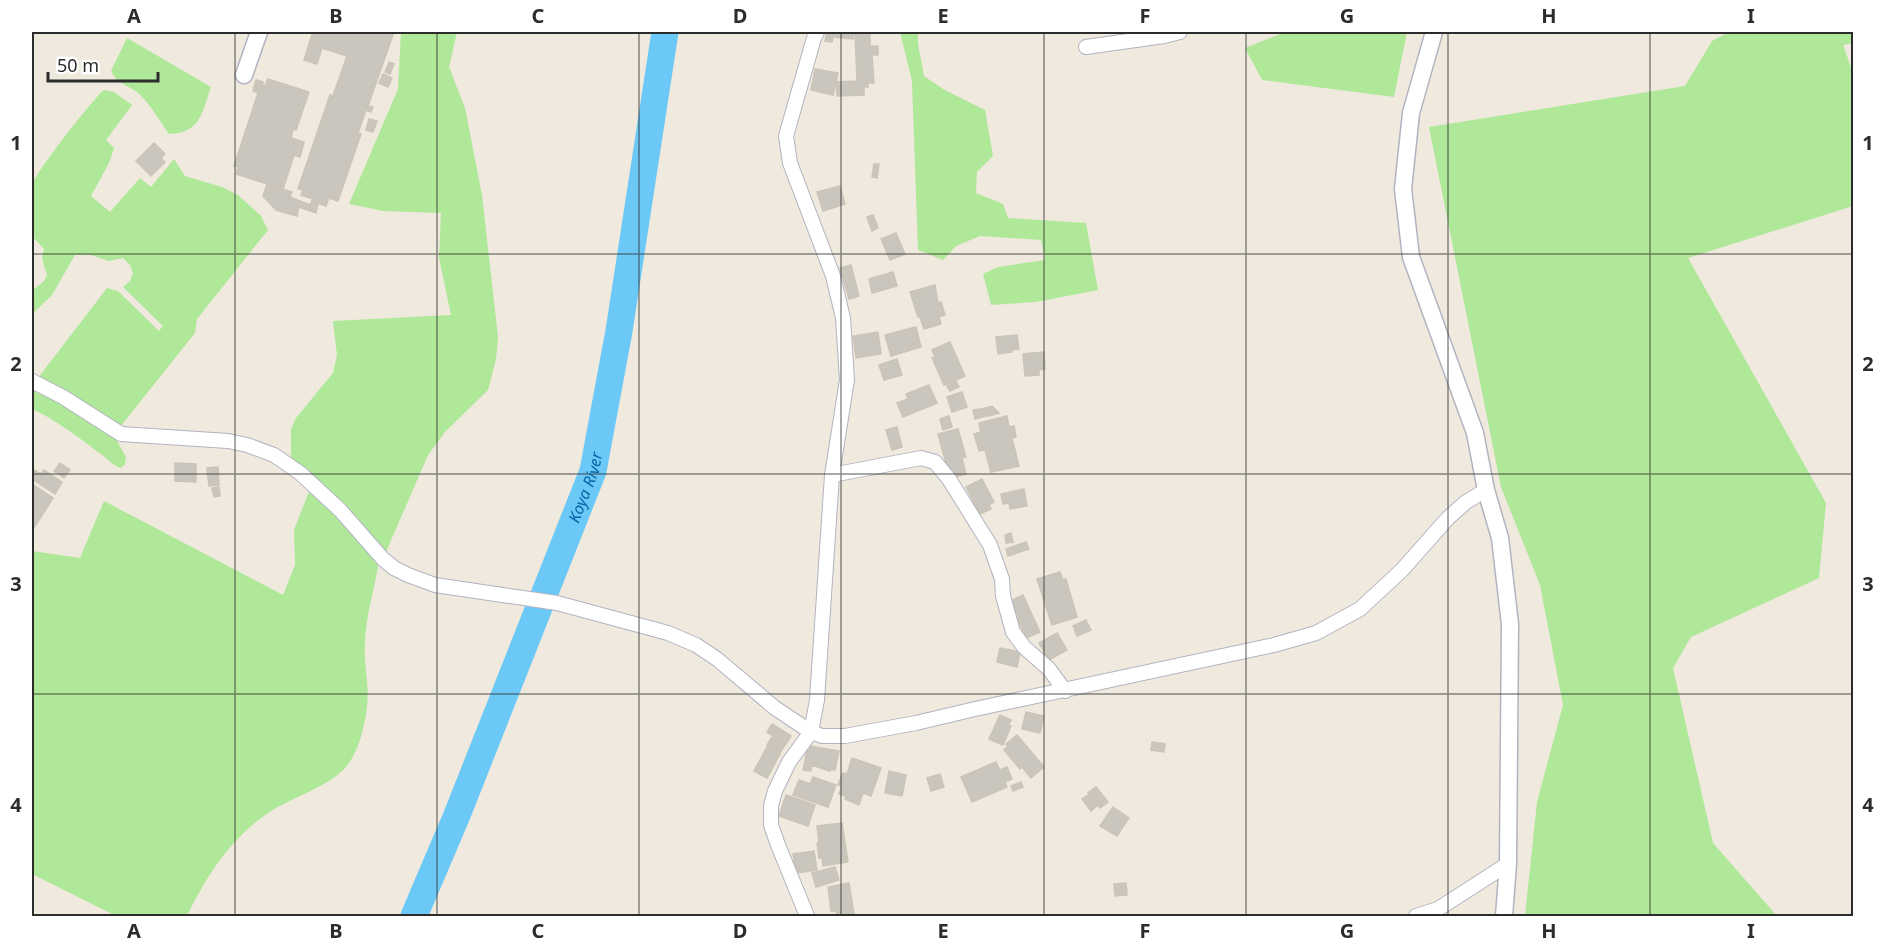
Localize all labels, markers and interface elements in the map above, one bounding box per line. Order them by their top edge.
text: A [127,2,141,29]
text: B [329,2,343,29]
text: C [532,2,545,29]
text: D [733,2,747,29]
text: E [937,2,949,29]
text: F [1140,2,1150,29]
text: G [1340,2,1354,29]
text: H [1541,2,1557,29]
text: I [1747,2,1755,29]
scale bar [48,45,158,83]
text: 50 m [57,53,99,77]
text: 1 [10,129,22,156]
text: 1 [1862,129,1874,156]
text: 2 [10,350,22,377]
text: 2 [1862,350,1874,377]
water label: Koya River [563,450,607,526]
text: 3 [10,570,22,597]
text: 3 [1862,570,1874,597]
text: 4 [10,791,22,818]
text: 4 [1862,791,1874,818]
text: A [127,917,141,944]
text: B [329,917,343,944]
text: C [532,917,545,944]
text: D [733,917,747,944]
text: E [937,917,949,944]
text: F [1140,917,1150,944]
text: G [1340,917,1354,944]
text: H [1541,917,1557,944]
text: I [1747,917,1755,944]

